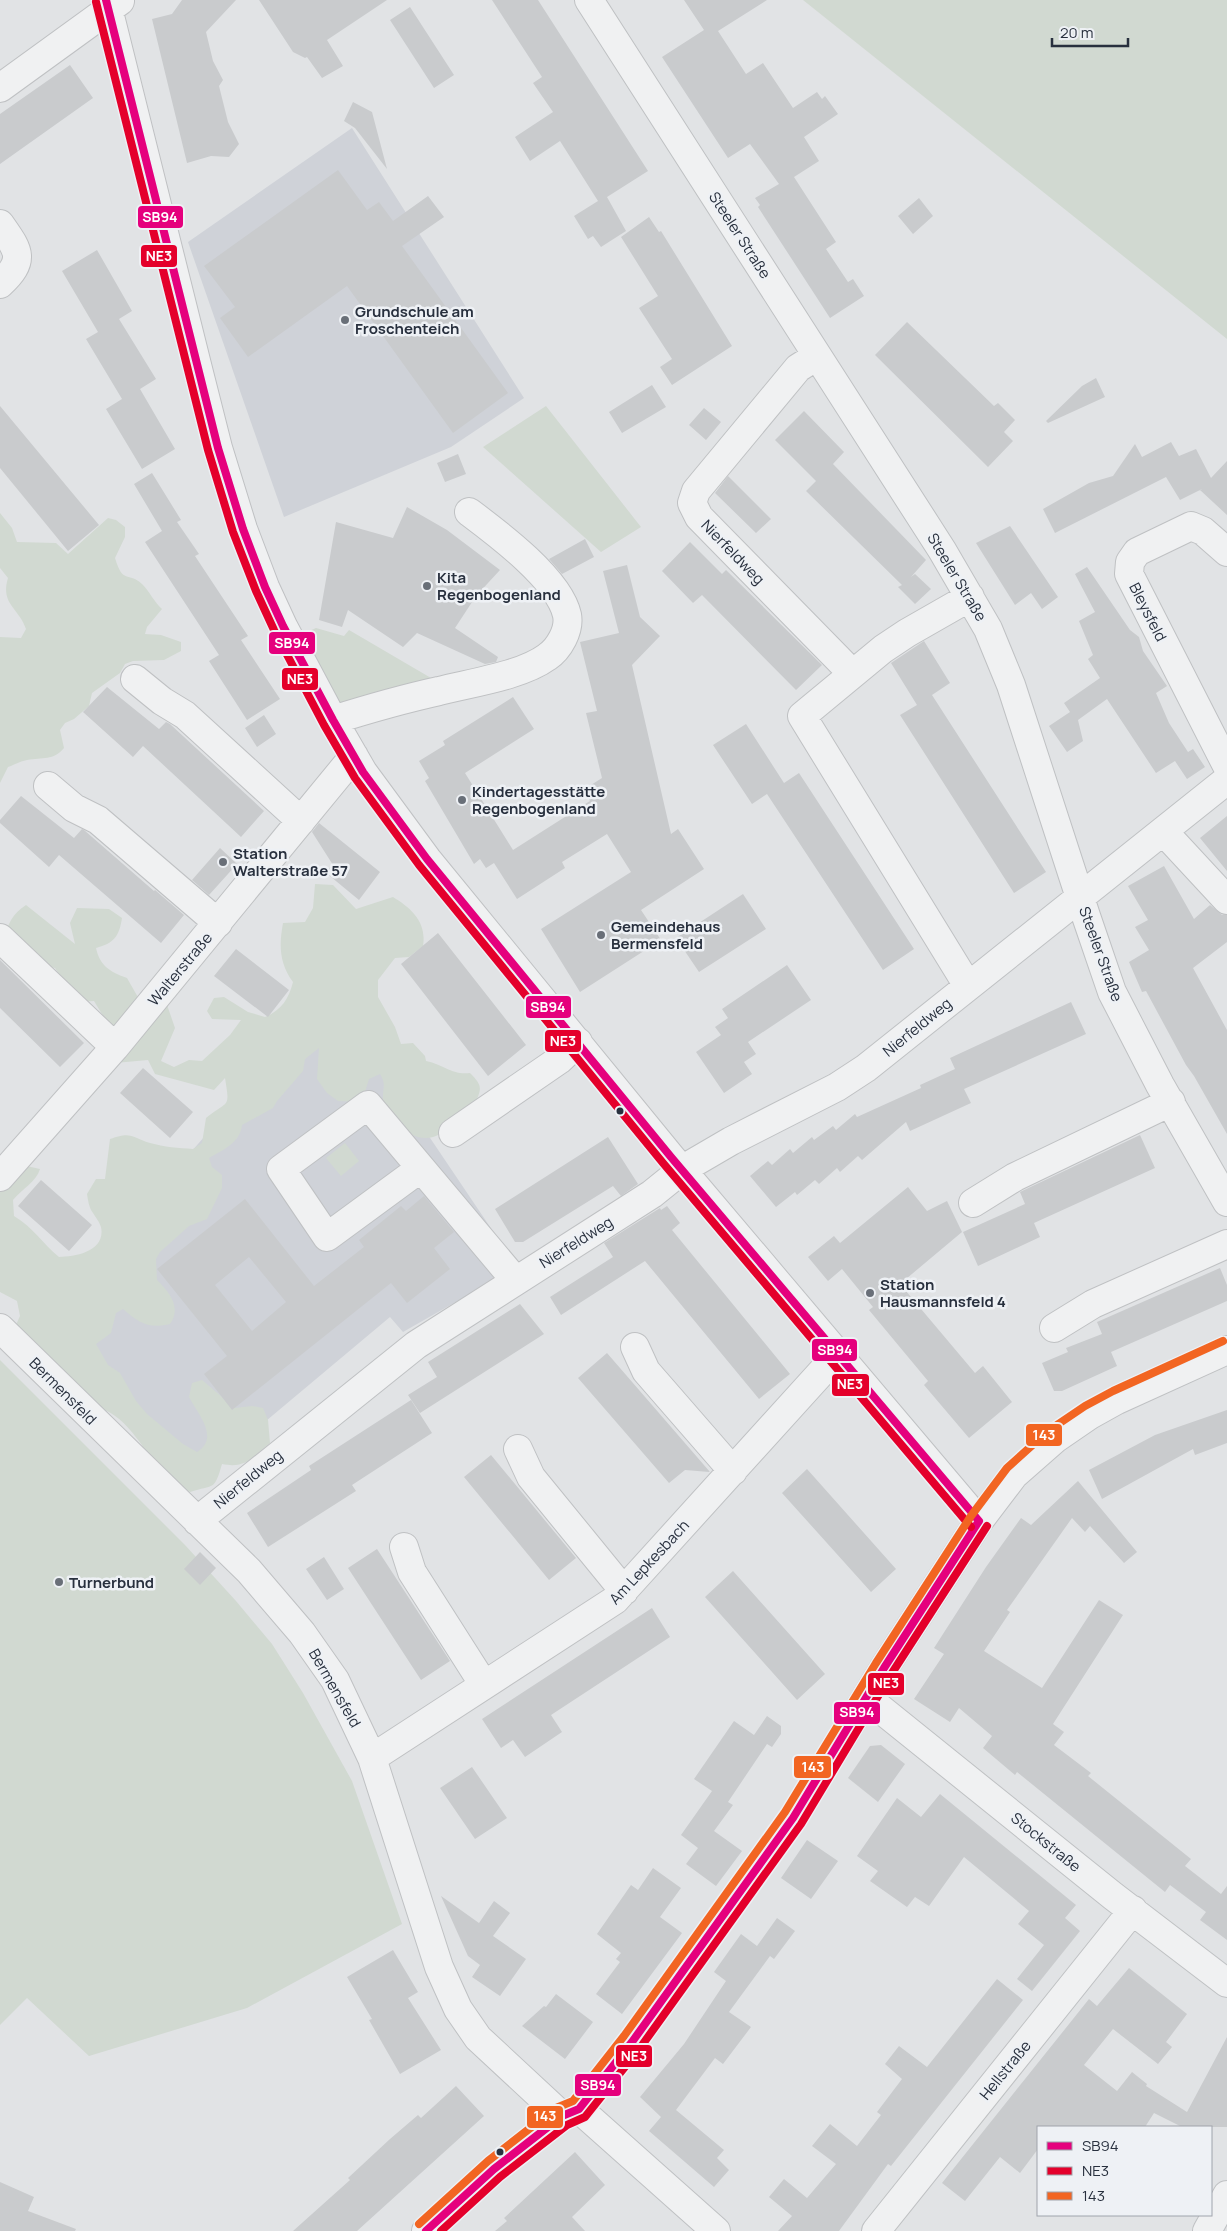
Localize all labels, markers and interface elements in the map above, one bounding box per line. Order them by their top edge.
scale bar [1052,15,1128,47]
text: 20 m [1060,22,1093,43]
street label: Steeler Straße [704,188,776,283]
line badge: SB94 [137,205,184,229]
text: SB94 [142,207,178,226]
line badge: NE3 [140,244,178,268]
text: NE3 [146,246,172,265]
place label: Grundschule am Froschenteich [355,301,474,339]
marker: Grundschule am Froschenteich [339,314,351,326]
street label: Nierfeldweg [697,515,769,589]
street label: Steeler Straße [922,529,992,625]
place label: Kita Regenbogenland [437,567,561,605]
street label: Bleysfeld [1124,579,1172,645]
marker: Kita Regenbogenland [421,580,433,592]
line badge: SB94 [268,631,316,655]
text: SB94 [274,633,310,652]
line badge: NE3 [281,667,319,691]
text: NE3 [287,669,313,688]
place label: Kindertagesstätte Regenbogenland [472,781,605,819]
marker: Kindertagesstätte Regenbogenland [456,794,468,806]
place label: Station Walterstraße 57 [233,843,348,881]
marker: Station Walterstraße 57 [217,856,229,868]
street label: Steeler Straße [1074,904,1128,1005]
place label: Gemeindehaus Bermensfeld [611,916,720,954]
street label: Walterstraße [143,928,217,1010]
marker: Gemeindehaus Bermensfeld [595,929,607,941]
street label: Nierfeldweg [878,993,956,1061]
line badge: SB94 [525,995,572,1019]
text: SB94 [530,997,566,1016]
line badge: NE3 [544,1029,582,1053]
text: NE3 [550,1031,576,1050]
unlabelled marker [615,1106,625,1116]
street label: Nierfeldweg [535,1211,617,1273]
place label: Station Hausmannsfeld 4 [880,1274,1006,1312]
marker: Station Hausmannsfeld 4 [864,1287,876,1299]
line badge: SB94 [811,1338,858,1362]
text: SB94 [817,1340,853,1359]
street label: Bermensfeld [25,1353,101,1429]
line badge: NE3 [831,1373,870,1397]
text: NE3 [837,1374,863,1393]
line badge: 143 [1025,1423,1063,1447]
text: 143 [1033,1425,1055,1444]
street label: Nierfeldweg [209,1445,287,1513]
street label: Am Lepkesbach [604,1515,694,1609]
place label: Turnerbund [69,1572,154,1593]
marker: Turnerbund [53,1576,65,1588]
street label: Bermensfeld [304,1645,366,1731]
line badge: NE3 [867,1672,905,1696]
text: NE3 [873,1673,899,1692]
line badge: SB94 [833,1701,881,1725]
text: SB94 [839,1702,875,1721]
line badge: 143 [793,1755,832,1779]
text: 143 [802,1757,824,1776]
street label: Stockstraße [1007,1807,1086,1877]
street label: Hellstraße [974,2036,1036,2104]
line badge: NE3 [615,2044,653,2068]
text: NE3 [621,2046,647,2065]
line badge: SB94 [574,2073,622,2097]
text: SB94 [580,2075,616,2094]
line badge: 143 [526,2105,564,2129]
text: 143 [534,2106,556,2125]
legend [1037,2126,1212,2216]
text: SB94 [1082,2135,1119,2156]
unlabelled marker [495,2147,505,2157]
text: NE3 [1082,2160,1109,2181]
text: 143 [1082,2185,1105,2206]

